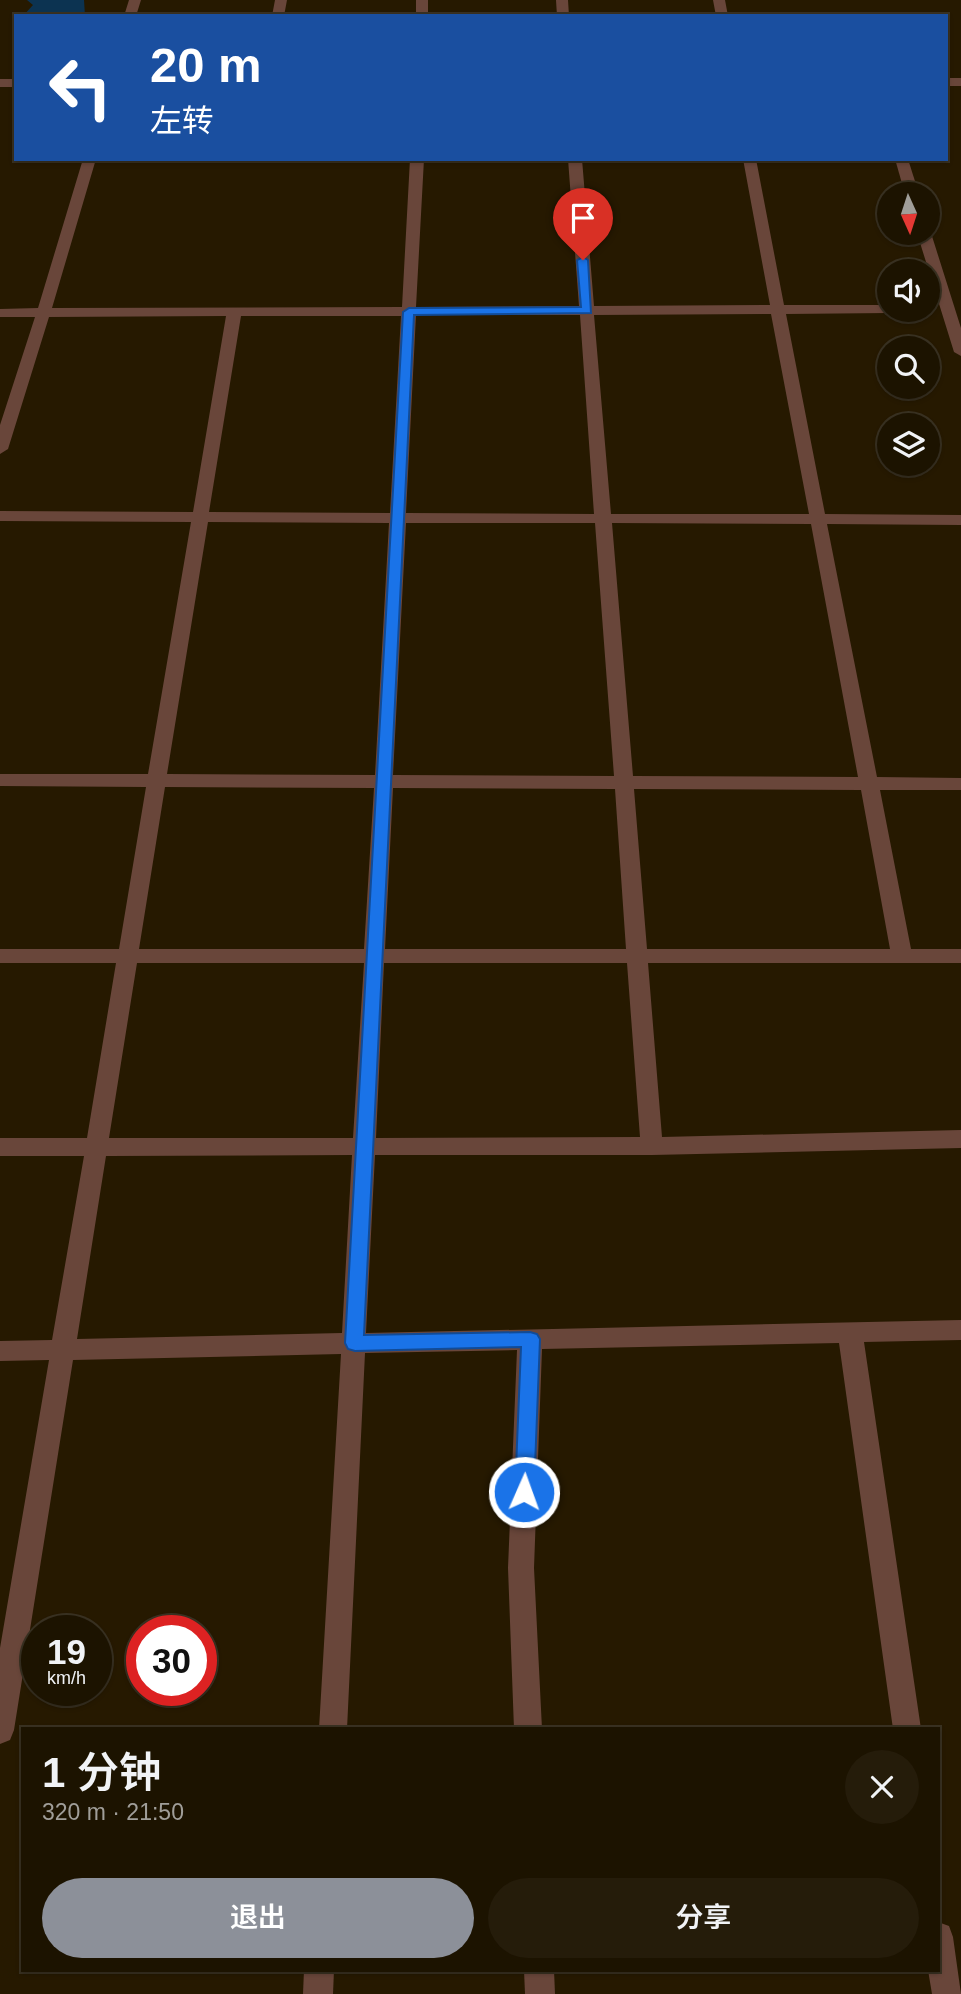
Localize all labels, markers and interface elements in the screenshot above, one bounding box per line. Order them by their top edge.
text: 20 m [150,38,262,92]
icon: left [35,42,126,133]
text: 左转 [150,103,214,139]
north arrow [877,182,940,245]
map controls [877,182,940,476]
pin [553,188,613,260]
icon: arrive [564,199,602,237]
button: sound [877,259,940,322]
button: search [877,336,940,399]
button: layers [877,413,940,476]
position arrow [487,1455,561,1529]
speed limit sign: 30 [126,1615,217,1706]
text: 19 [47,1632,86,1671]
text: km/h [47,1668,86,1688]
text: 1 分钟 [42,1749,161,1796]
button: close [845,1750,919,1824]
text: 320 m · 21:50 [42,1799,184,1825]
button: 退出 [42,1878,474,1958]
button: 分享 [488,1878,919,1958]

